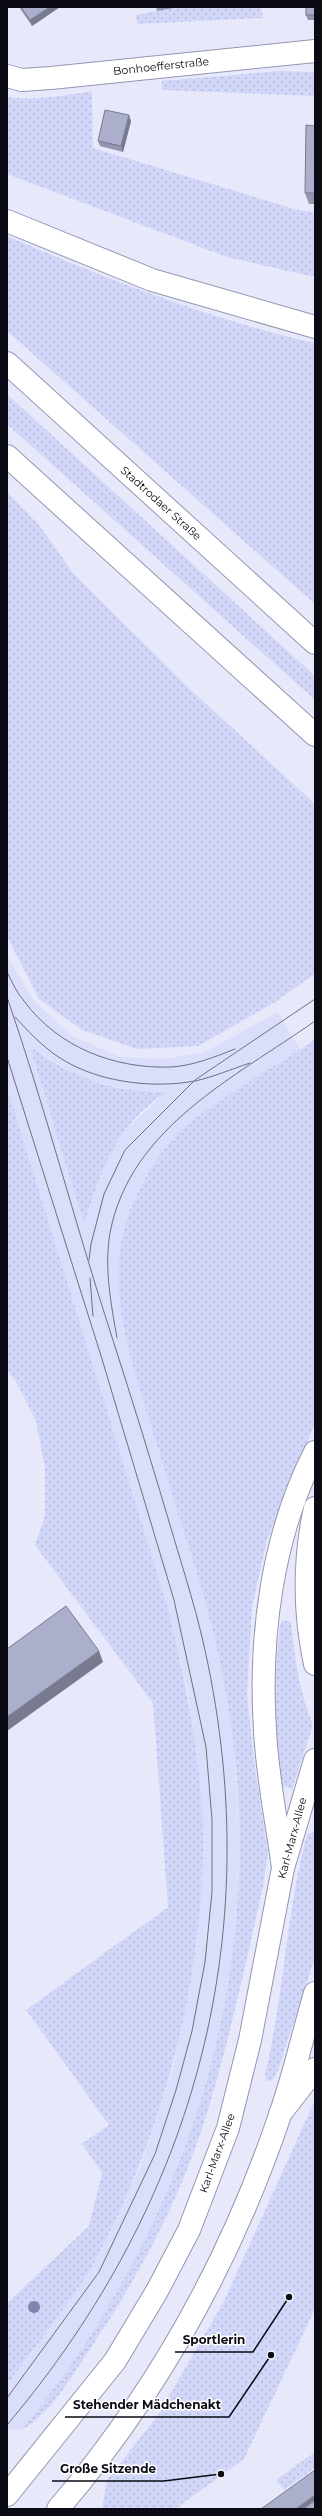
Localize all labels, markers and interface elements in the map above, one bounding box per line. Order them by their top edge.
street label: Bonhoefferstraße [112,54,210,78]
street label: Stadtrodaer Straße [118,463,205,543]
street label: Karl-Marx-Allee [274,1795,310,1880]
street label: Karl-Marx-Allee [196,2111,238,2195]
callout: Sportlerin [175,2328,253,2352]
text: Sportlerin [183,2332,245,2347]
callout: Stehender Mädchenakt [65,2393,229,2417]
text: Stehender Mädchenakt [73,2397,222,2412]
callout: Große Sitzende [52,2457,164,2481]
text: Große Sitzende [60,2461,157,2476]

